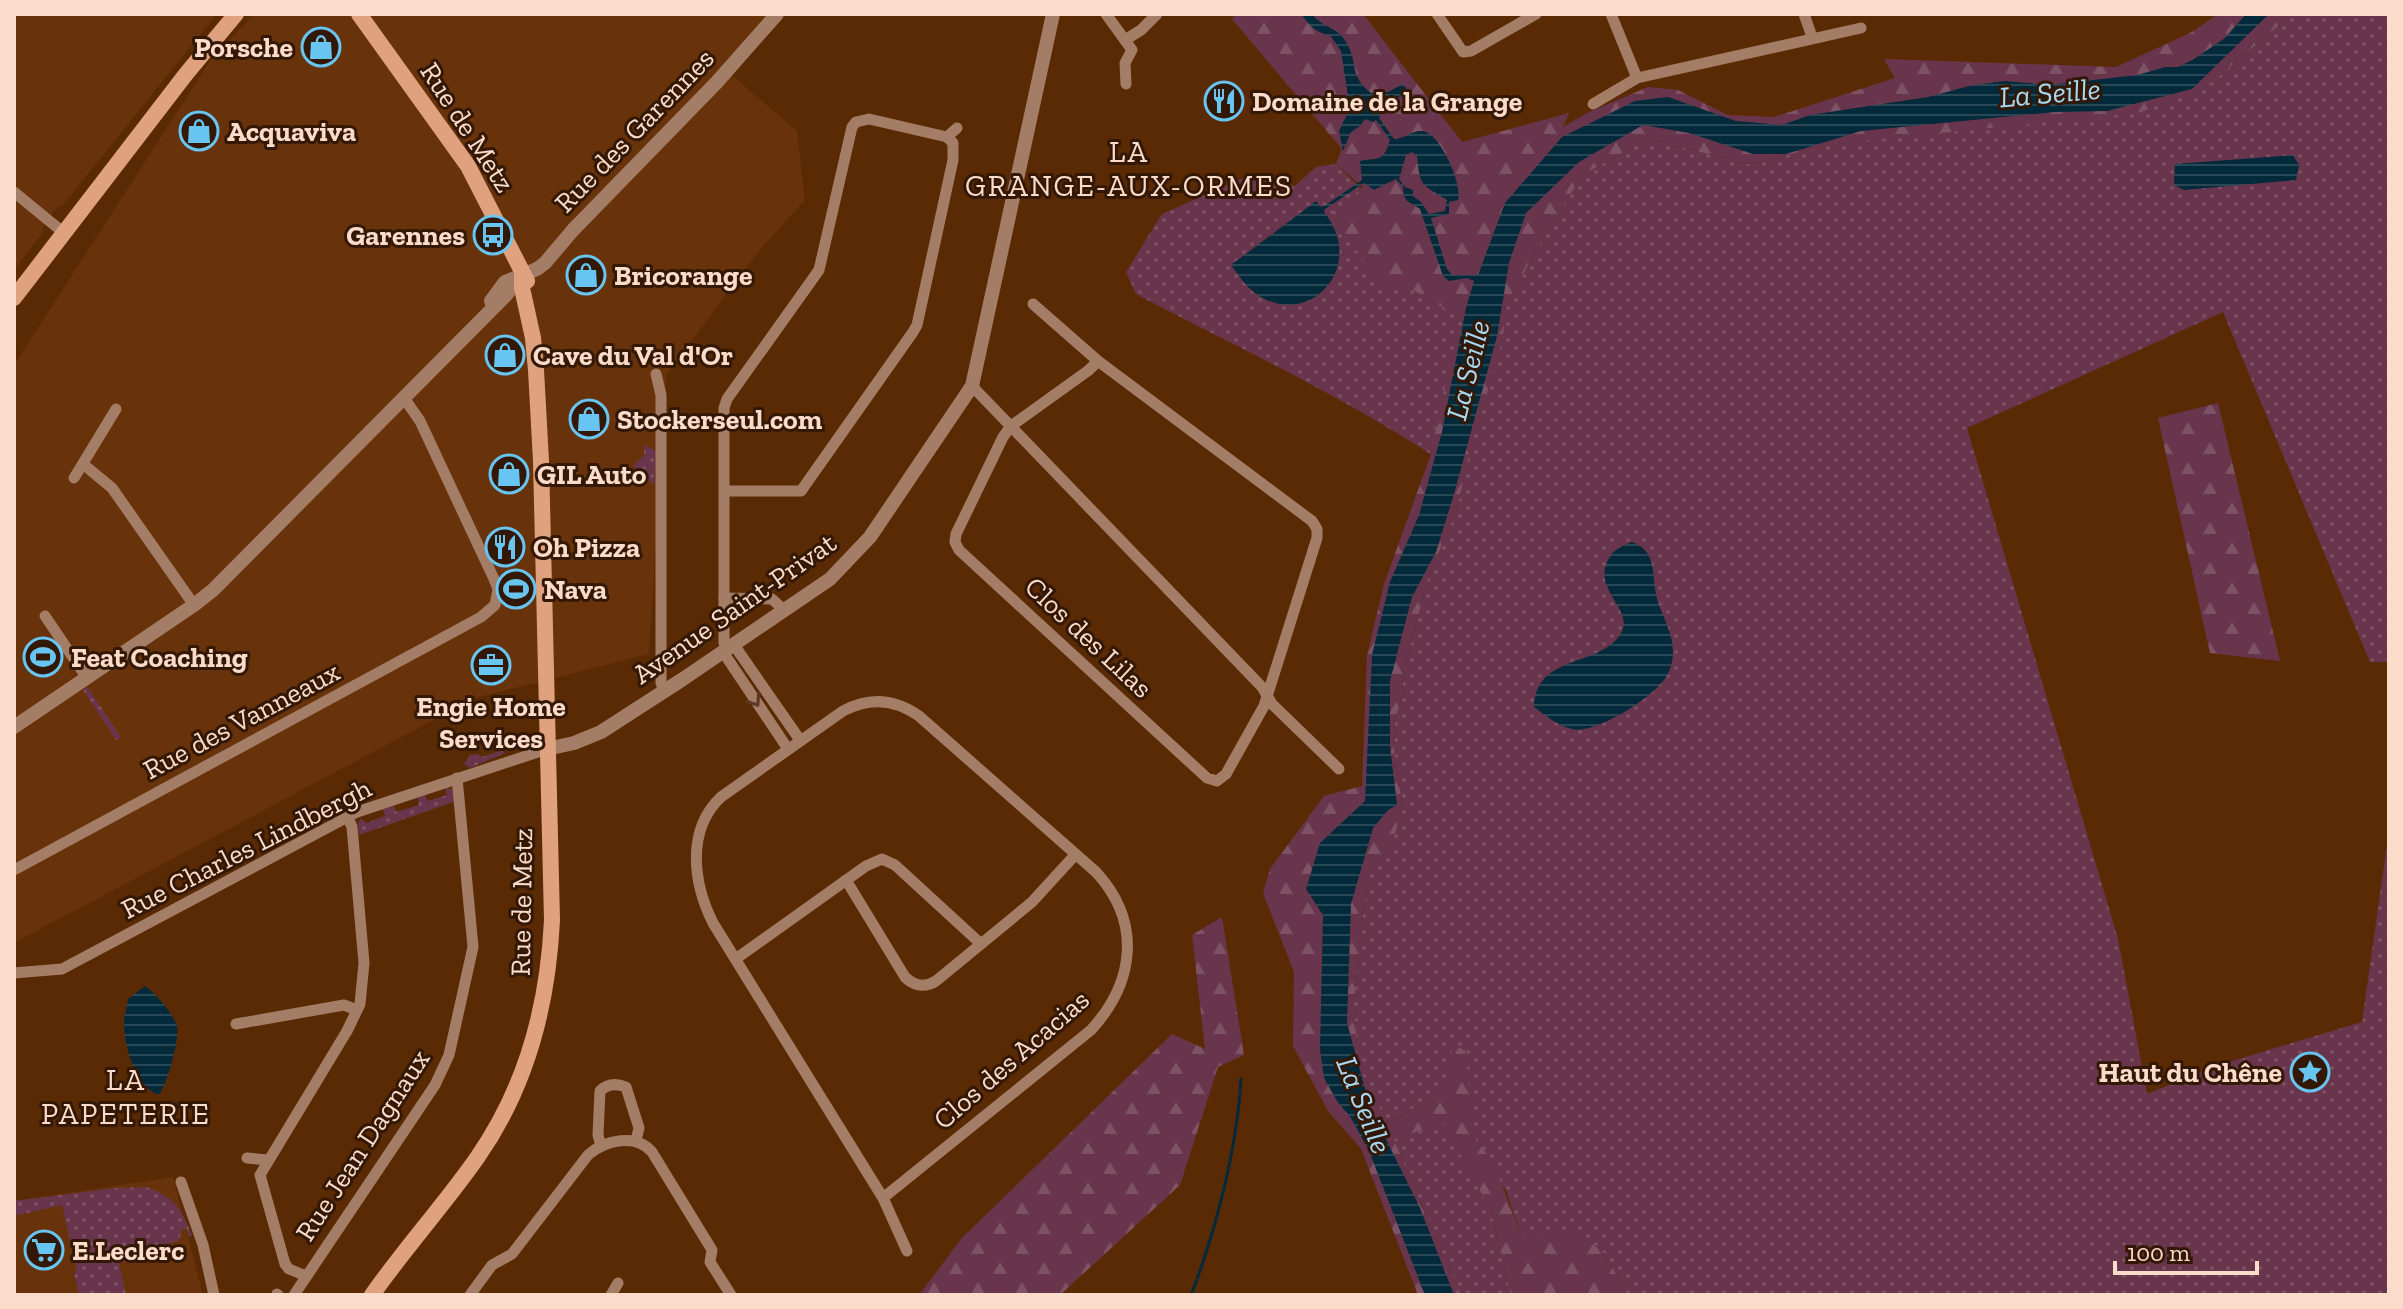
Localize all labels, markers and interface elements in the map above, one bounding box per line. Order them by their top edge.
shop icon: Porsche [300,26,342,68]
place label: Porsche [194,31,293,64]
street label: Rue des Garennes [548,42,721,219]
street label: Rue de Metz [413,56,522,198]
water label: La Seille [1998,71,2102,115]
restaurant icon: Domaine de la Grange [1203,80,1245,122]
place label: Domaine de la Grange [1252,85,1522,118]
shop icon: Acquaviva [178,110,220,152]
place label: Acquaviva [227,115,356,148]
district label: LA GRANGE-AUX-ORMES [965,134,1293,204]
bus stop icon: Garennes [472,214,514,256]
place label: Garennes [346,219,465,252]
shop icon: Bricorange [565,254,607,296]
place label: Bricorange [614,259,753,292]
water label: La Seille [1438,316,1498,424]
shop icon: Cave du Val d'Or [484,334,526,376]
place label: Cave du Val d'Or [533,339,733,372]
shop icon: Stockerseul.com [568,398,610,440]
place label: Stockerseul.com [617,403,823,436]
shop icon: GIL Auto [488,453,530,495]
place label: GIL Auto [537,458,647,491]
restaurant icon: Oh Pizza [484,526,526,568]
street label: Avenue Saint-Privat [626,526,843,691]
place label: Oh Pizza [533,531,640,564]
sports icon: Nava [495,568,537,610]
street label: Clos des Lilas [1018,570,1159,705]
place label: Nava [544,573,607,606]
sports icon: Feat Coaching [22,636,64,678]
place label: Feat Coaching [71,641,248,674]
office icon: Engie Home Services [470,644,512,686]
street label: Rue des Vanneaux [137,655,345,786]
place label: Engie Home Services [416,690,566,755]
one-way arrow [745,692,760,707]
street label: Rue Charles Lindbergh [116,771,377,926]
street label: Rue de Metz [504,828,539,976]
street label: Clos des Acacias [927,983,1096,1136]
street label: Rue Jean Dagnaux [288,1044,437,1247]
water label: La Seille [1328,1051,1400,1159]
place icon: Haut du Chêne [2289,1051,2331,1093]
place label: Haut du Chêne [2098,1056,2282,1089]
district label: LA PAPETERIE [41,1062,211,1132]
scale bar [2115,1225,2257,1275]
supermarket icon: E.Leclerc [23,1229,65,1271]
place label: E.Leclerc [72,1234,184,1267]
text: 100 m [2127,1238,2190,1267]

